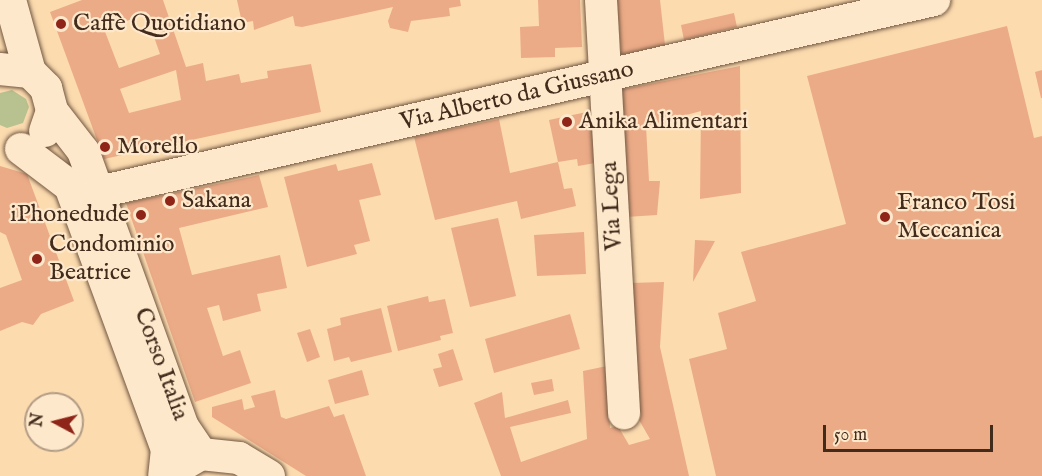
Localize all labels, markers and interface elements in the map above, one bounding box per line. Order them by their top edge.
place label: Caffè Quotidiano [73,10,246,38]
marker: Caffè Quotidiano [54,17,68,31]
street label: Via Alberto da Giussano [397,55,637,137]
place label: Anika Alimentari [579,108,748,136]
marker: Anika Alimentari [560,115,574,129]
place label: Morello [117,133,198,161]
marker: Morello [98,140,112,154]
street label: Via Lega [595,161,629,251]
place label: Sakana [182,187,251,215]
place label: Franco Tosi Meccanica [897,189,1015,245]
marker: Sakana [163,194,177,208]
place label: iPhonedude [10,201,129,229]
marker: iPhonedude [134,208,148,222]
marker: Franco Tosi Meccanica [878,210,892,224]
place label: Condominio Beatrice [49,231,175,287]
marker: Condominio Beatrice [30,252,44,266]
street label: Corso Italia [127,304,195,424]
north arrow [24,392,84,452]
text: N [27,412,49,428]
scale bar [826,413,996,451]
text: 50 m [834,424,867,447]

